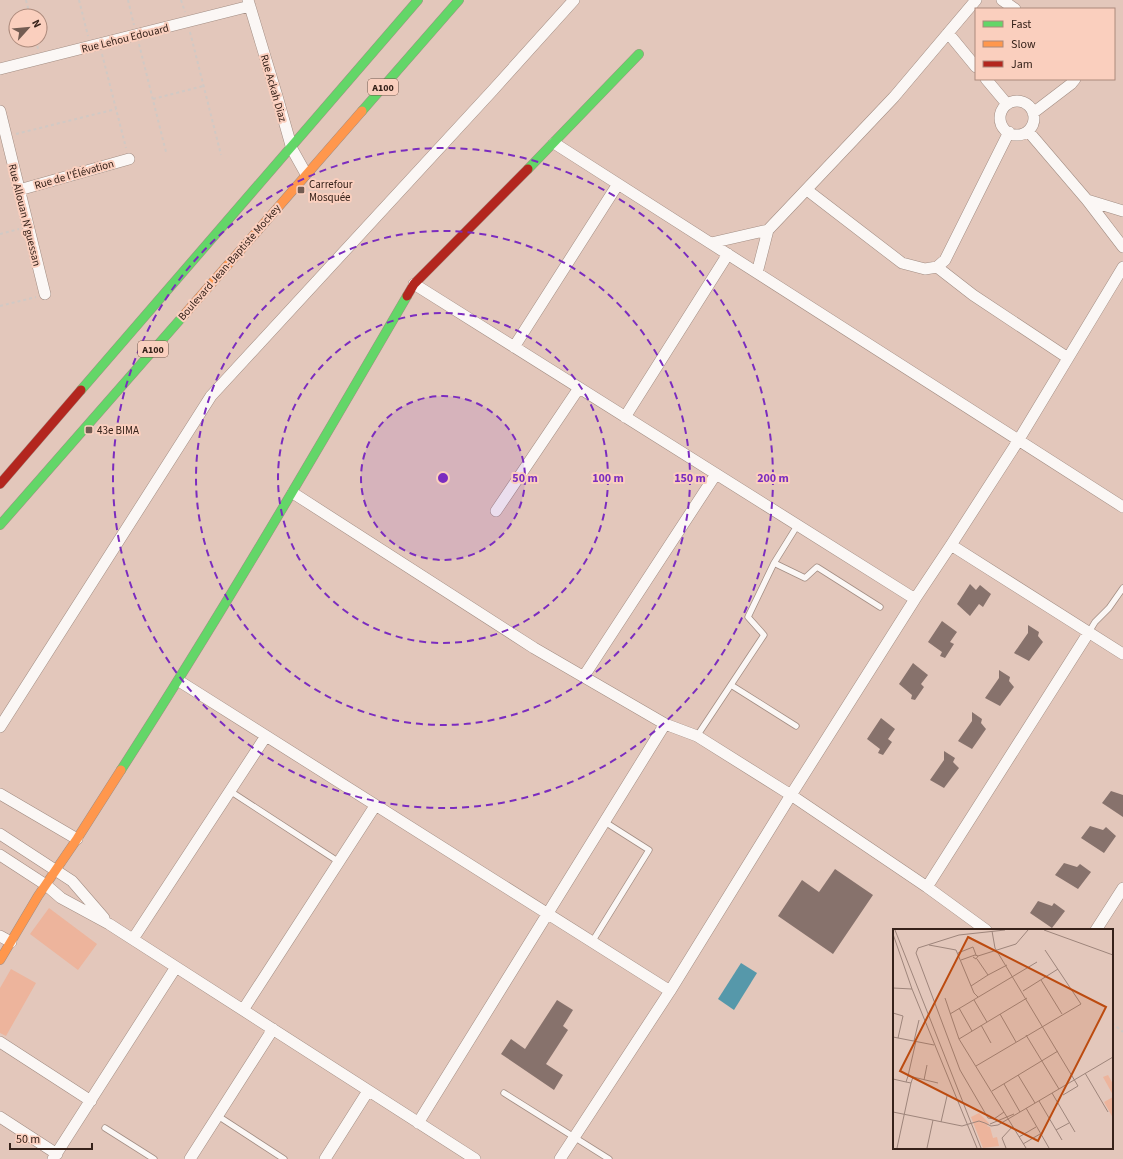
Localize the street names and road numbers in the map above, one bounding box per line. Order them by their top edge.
street label: Rue Lehou Edouard [80,20,171,57]
street label: Rue Ackah Diaz [257,53,290,124]
road number: A100 [368,79,398,95]
street label: Rue de l'Élévation [33,156,116,193]
street label: Rue Allouan N'guessan [5,162,44,268]
street label: Boulevard Jean-Baptiste Mockey [175,201,284,324]
road number: A100 [138,341,168,357]

